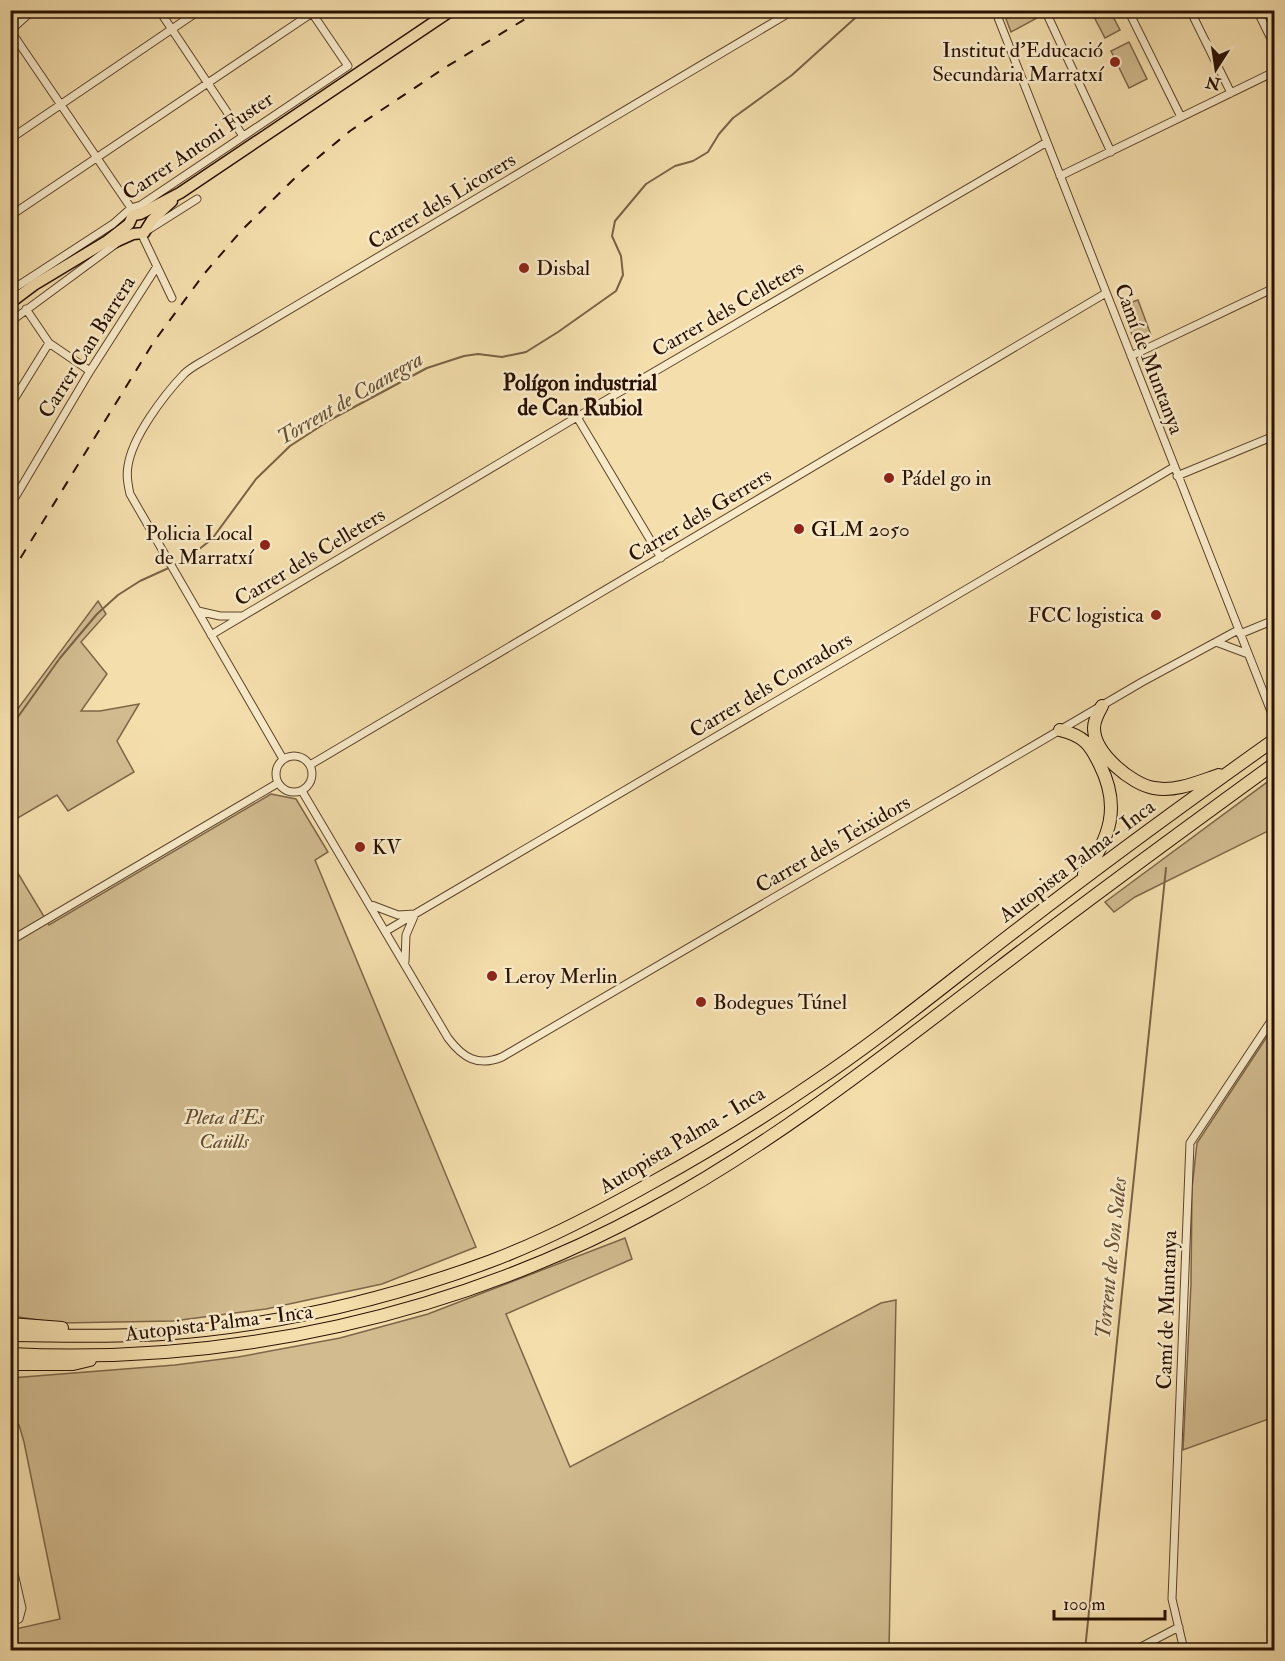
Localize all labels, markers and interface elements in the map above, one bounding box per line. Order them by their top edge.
place label: Institut d'Educació Secundària Marratxí [932,37,1104,88]
north arrow [1186,39,1246,99]
marker: Institut d'Educació Secundària Marratxí [1108,55,1122,69]
text: N [1203,71,1223,94]
street label: Carrer Antoni Fuster [117,85,279,207]
street label: Carrer dels Licorers [363,146,521,256]
place label: Disbal [536,255,591,282]
street label: Carrer dels Celleters [647,255,809,363]
marker: Disbal [517,261,531,275]
street label: Carrer Can Barrera [32,270,142,423]
street label: Camí de Muntanya [1108,280,1190,438]
water label: Torrent de Coanegra [272,345,428,451]
district label: Polígon industrial de Can Rubiol [503,369,658,422]
street label: Carrer dels Gerrers [623,462,777,568]
place label: Pádel go in [901,465,992,492]
marker: Pádel go in [882,471,896,485]
street label: Carrer dels Celleters [230,501,390,613]
place label: GLM 2050 [811,516,910,543]
place label: Policia Local de Marratxí [145,520,254,571]
marker: GLM 2050 [792,522,806,536]
marker: Policia Local de Marratxí [258,538,272,552]
place label: FCC logistica [1028,602,1144,629]
marker: FCC logistica [1149,608,1163,622]
street label: Carrer dels Conradors [685,626,857,744]
street label: Carrer dels Teixidors [751,789,915,899]
street label: Autopista Palma - Inca [993,793,1161,929]
place label: KV [372,834,402,861]
marker: KV [353,840,367,854]
place label: Leroy Merlin [504,963,618,990]
marker: Leroy Merlin [485,969,499,983]
place label: Bodegues Túnel [713,989,848,1016]
marker: Bodegues Túnel [694,995,708,1009]
street label: Autopista Palma - Inca [593,1080,770,1201]
park label: Pleta d'Es Caülls [183,1104,265,1155]
water label: Torrent de Son Sales [1089,1175,1133,1340]
street label: Camí de Muntanya [1151,1230,1183,1390]
street label: Autopista Palma - Inca [123,1298,315,1348]
scale bar [1054,1583,1165,1621]
text: 100 m [1063,1593,1106,1616]

